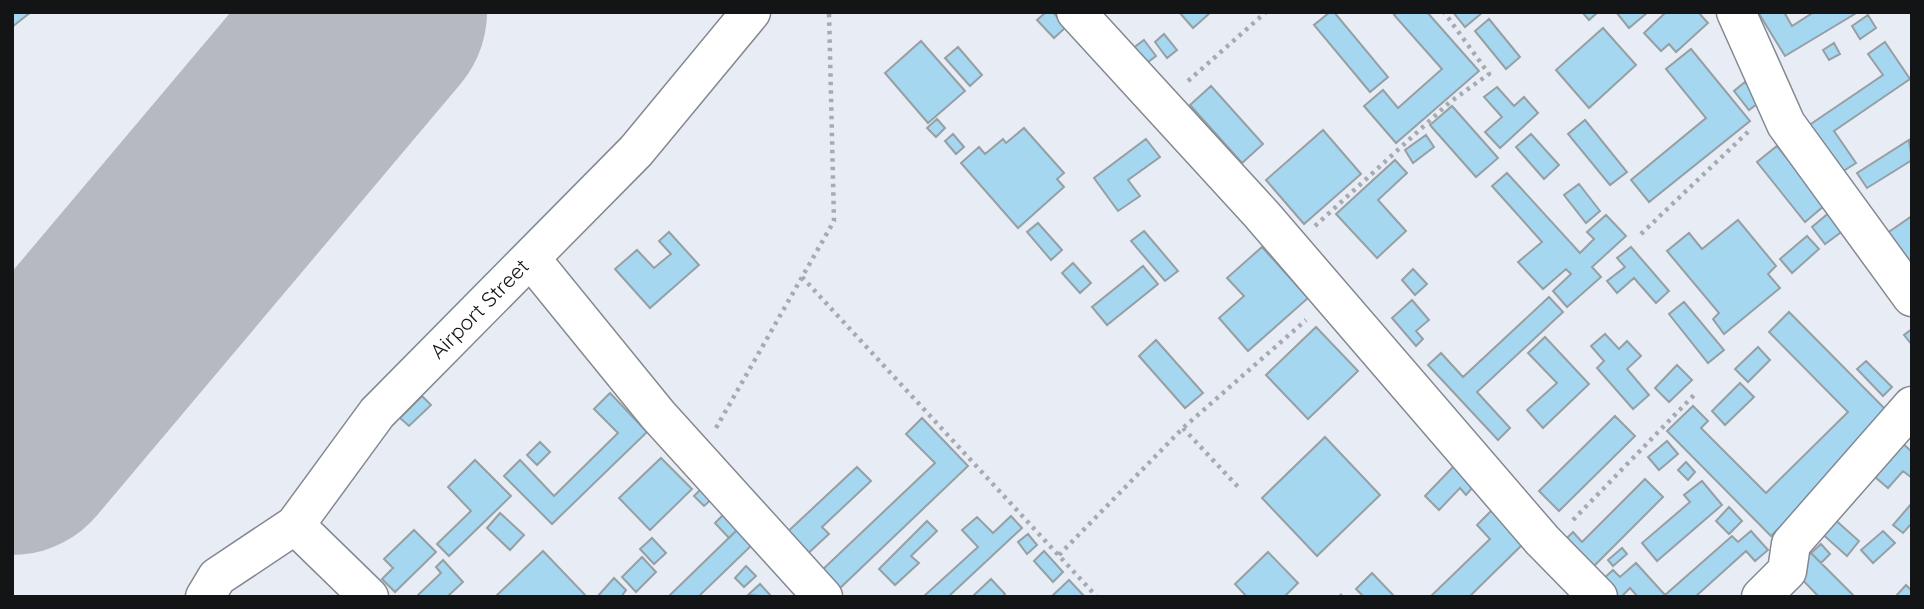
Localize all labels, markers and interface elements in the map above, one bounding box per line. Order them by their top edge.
street label: Airport Street [424,253,534,364]

